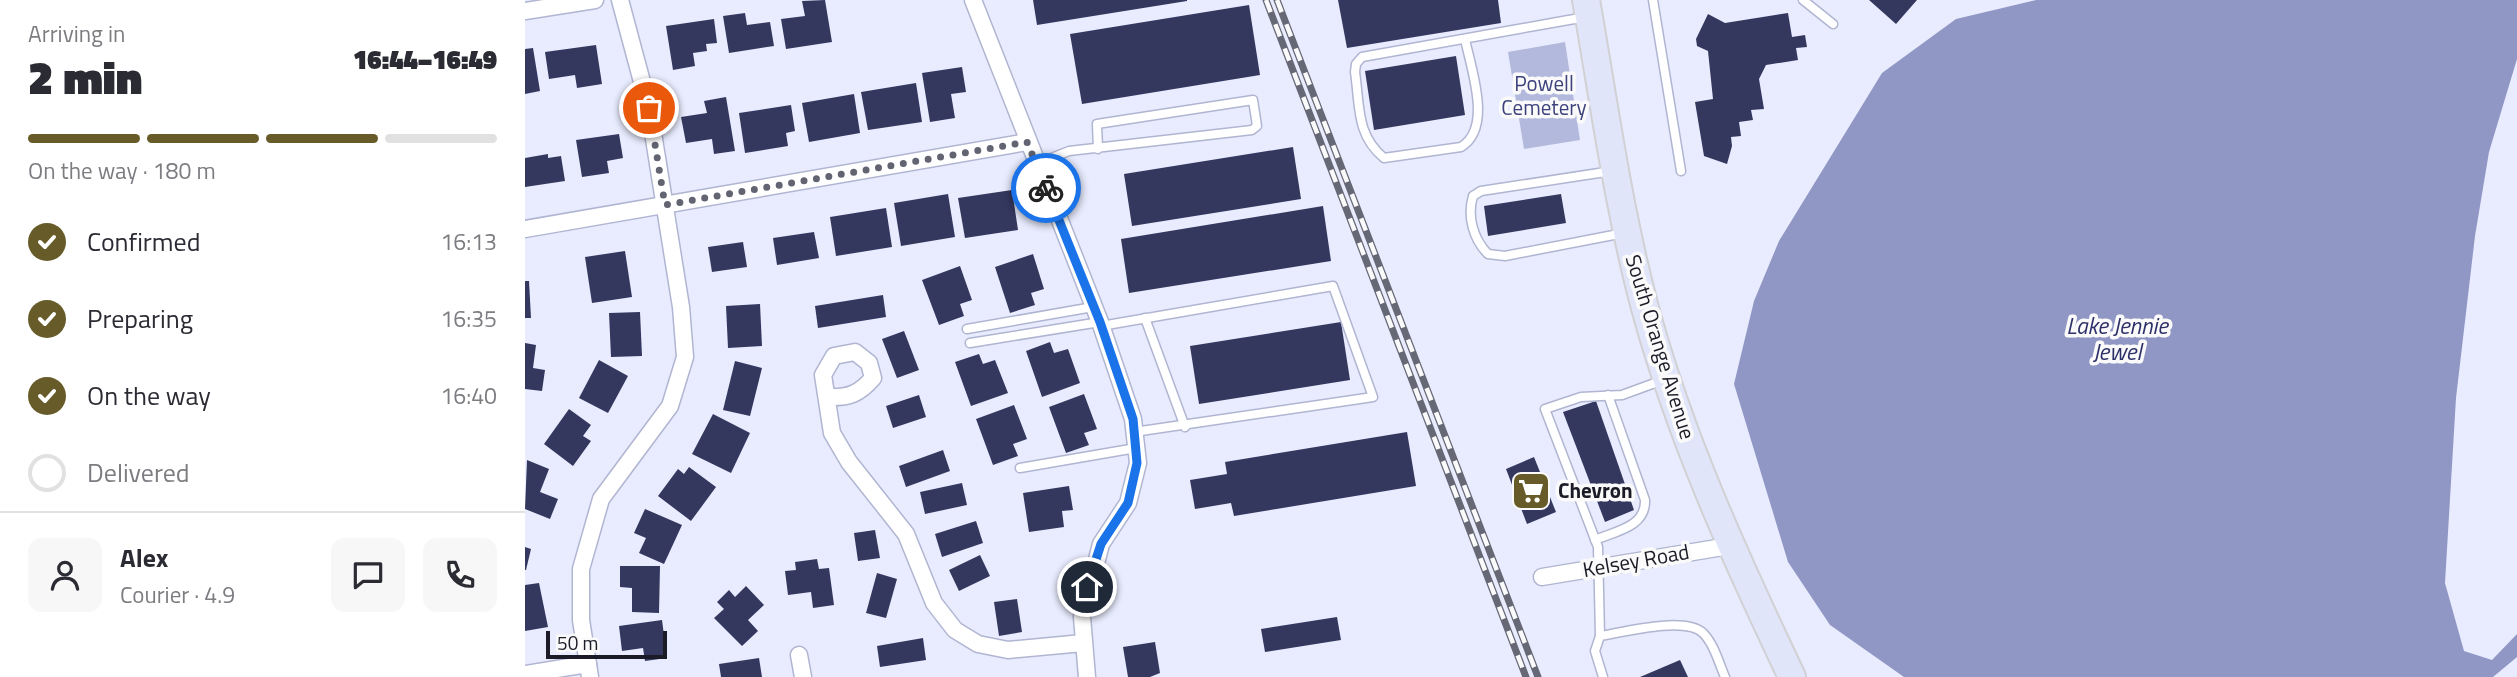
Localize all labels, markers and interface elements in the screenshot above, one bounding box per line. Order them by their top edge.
text: Arriving in [28,16,125,51]
text: 16:44–16:49 [353,40,497,79]
text: 2 min [28,42,142,112]
park label: Powell Cemetery [1501,67,1587,123]
pin [619,78,679,138]
icon: bag [630,89,668,127]
text: On the way · 180 m [28,153,216,188]
courier [1011,153,1081,223]
icon: bike [1027,169,1065,207]
text: Confirmed [87,222,201,261]
icon: check [28,223,66,261]
text: 16:13 [440,224,497,259]
street label: South Orange Avenue [1618,250,1704,443]
text: Preparing [87,299,193,338]
icon: check [28,300,66,338]
text: 16:35 [440,301,497,336]
water label: Lake Jennie Jewel [2066,308,2169,369]
text: On the way [87,376,211,415]
icon: check [28,377,66,415]
text: 16:40 [440,378,497,413]
text: Delivered [87,453,190,492]
supermarket icon: Chevron [1510,470,1552,512]
place label: Chevron [1558,474,1633,506]
street label: Kelsey Road [1580,535,1692,585]
button: person [28,538,102,612]
text: Alex [120,538,168,577]
button: chat [331,538,405,612]
button: phone [423,538,497,612]
pin [1057,557,1117,617]
icon: home [1068,568,1106,606]
text: Courier · 4.9 [120,577,235,612]
scale bar [546,628,667,660]
text: 50 m [557,628,598,657]

